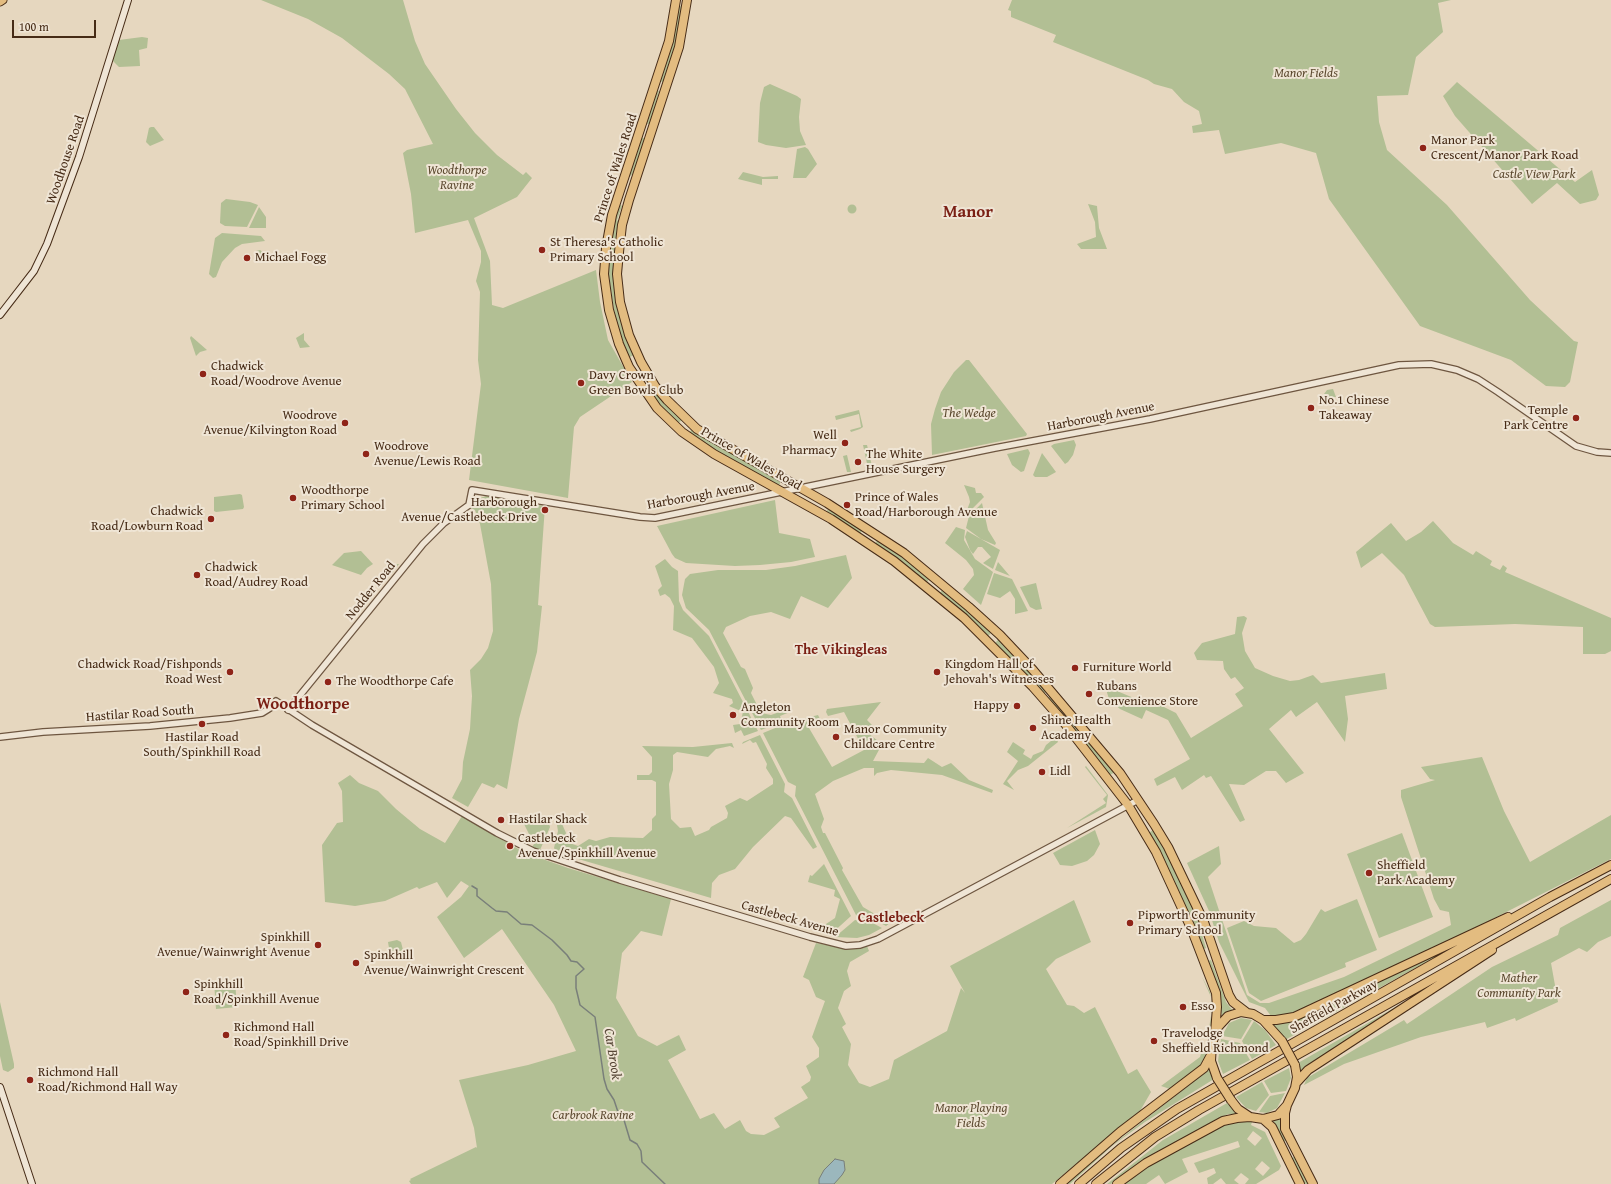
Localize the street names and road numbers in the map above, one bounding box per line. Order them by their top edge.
street label: Prince of Wales Road [591,112,641,224]
street label: Woodhouse Road [43,113,89,207]
street label: Harborough Avenue [1046,399,1156,435]
street label: Prince of Wales Road [698,424,804,494]
street label: Harborough Avenue [646,479,756,513]
street label: Nodder Road [343,559,399,623]
street label: Hastilar Road South [86,702,194,726]
street label: Castlebeck Avenue [740,898,840,940]
street label: Sheffield Parkway [1287,976,1381,1038]

